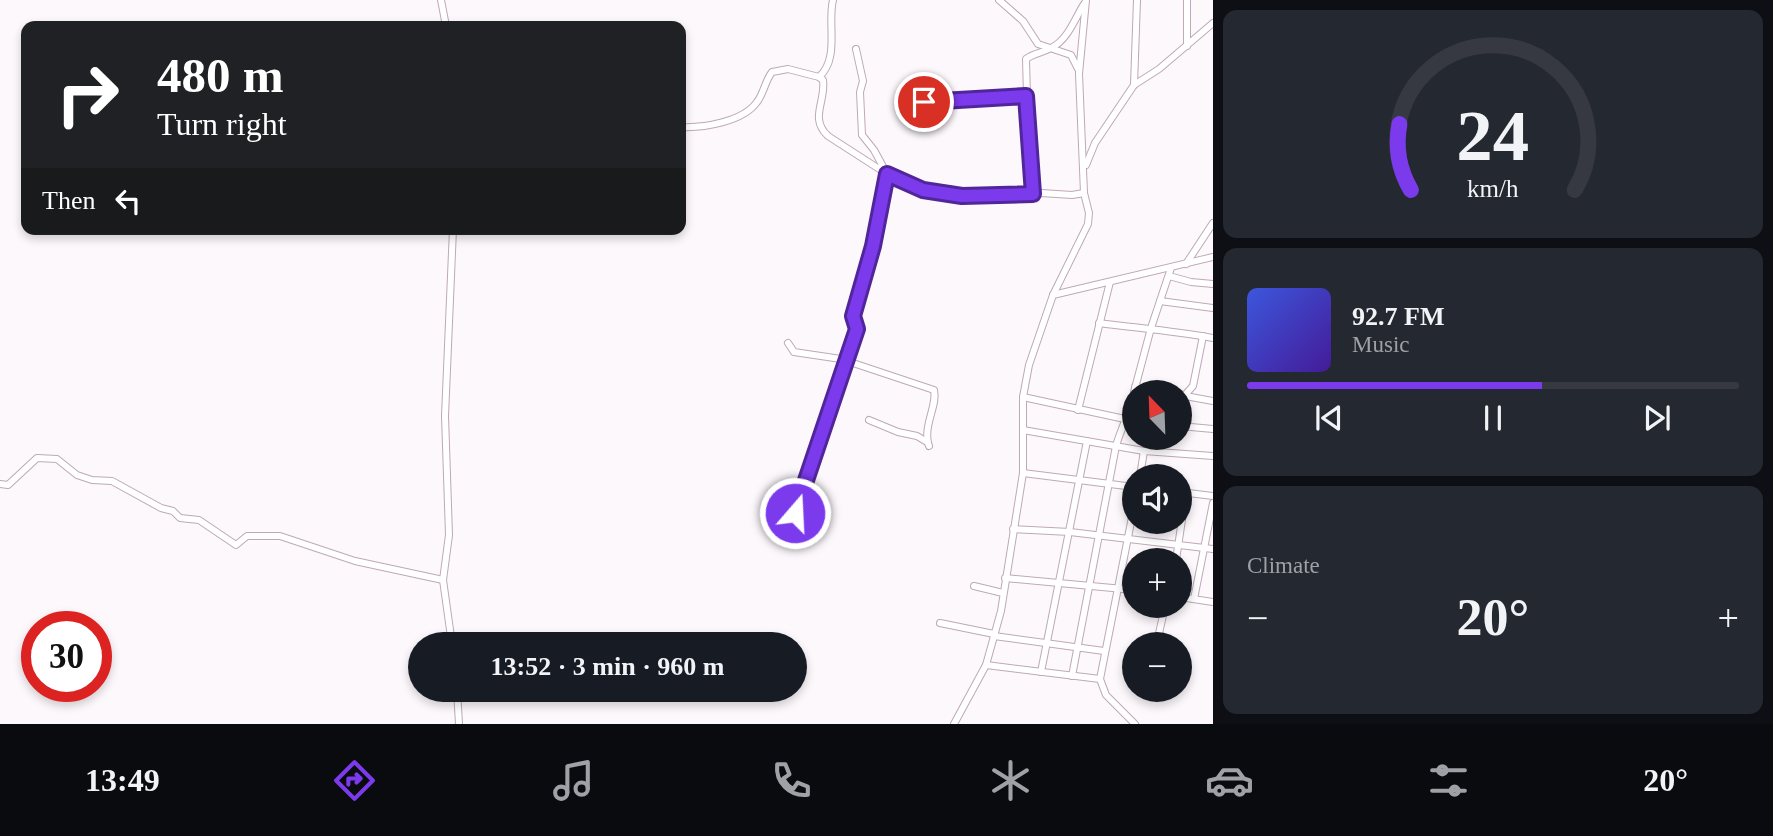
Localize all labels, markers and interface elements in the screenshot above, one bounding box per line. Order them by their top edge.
text: 480 m [157,48,284,103]
icon: right [42,49,133,140]
pin [894,72,954,132]
icon: arrive [905,83,943,121]
text: 24 [1457,95,1529,176]
text: Turn right [157,106,287,142]
text: km/h [1467,175,1519,202]
icon: left [109,182,147,220]
text: Then [42,186,95,215]
text: 92.7 FM [1352,302,1444,331]
text: Music [1352,332,1410,357]
north arrow [1122,380,1192,450]
map controls [1122,380,1192,702]
icon: previous [1310,399,1348,437]
icon: pause [1474,399,1512,437]
icon: next [1638,399,1676,437]
button: sound [1122,464,1192,534]
position arrow [758,476,832,550]
button: + [1122,548,1192,618]
text: Climate [1247,553,1320,578]
text: 20° [1457,589,1529,646]
text: − [1247,597,1268,639]
text: + [1718,597,1739,639]
speed limit sign: 30 [21,611,112,702]
button: − [1122,632,1192,702]
text: 13:52 · 3 min · 960 m [491,652,725,681]
icon: directions [330,756,379,805]
icon: music [549,756,598,805]
icon: phone [767,756,816,805]
icon: climate [986,756,1035,805]
icon: car [1205,756,1254,805]
icon: filters [1424,756,1473,805]
text: 13:49 [85,762,160,798]
text: 20° [1643,762,1688,798]

